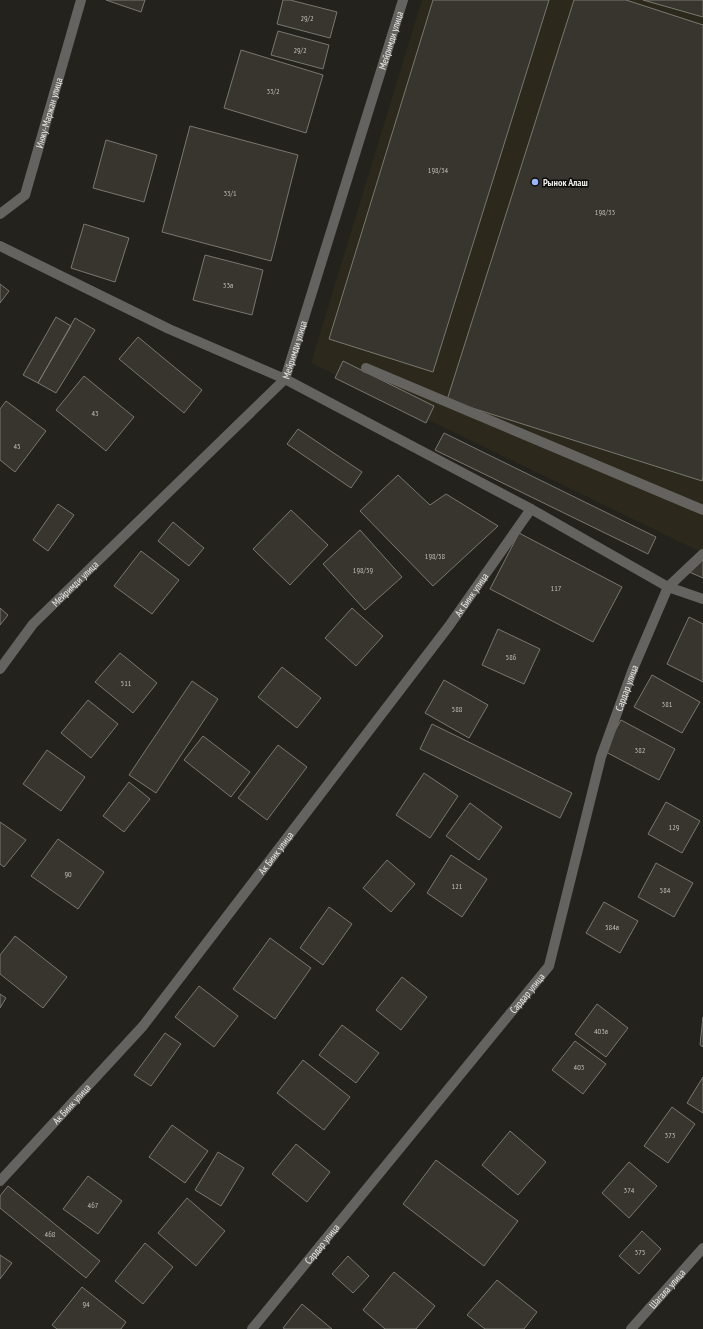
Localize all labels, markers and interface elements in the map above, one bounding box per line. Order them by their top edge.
street label: Мейримди улица [375,10,406,71]
house number: 29/2 [300,13,314,23]
house number: 29/2 [293,45,307,55]
street label: Инжу-Маржан улица [32,76,65,150]
house number: 33/2 [266,86,280,96]
house number: 198/34 [428,165,449,175]
place label: Рынок Алаш [543,176,588,189]
marker: Рынок Алаш [530,177,540,187]
house number: 33/1 [223,188,237,198]
house number: 198/33 [595,207,616,217]
house number: 33а [223,280,233,290]
street label: Мейримди улица [279,319,309,380]
house number: 43 [91,408,99,418]
house number: 45 [13,441,21,451]
house number: 198/58 [425,551,446,561]
street label: Мейримди улица [49,558,101,609]
house number: 198/59 [353,565,374,575]
street label: Ак Биик улица [451,570,491,619]
house number: 117 [551,583,562,593]
house number: 586 [506,652,517,662]
street label: Сардар улица [612,663,641,713]
house number: 511 [121,678,132,688]
house number: 381 [662,699,673,709]
house number: 588 [452,704,463,714]
house number: 382 [635,745,646,755]
house number: 129 [669,822,680,832]
street label: Ак Биик улица [255,829,296,877]
house number: 90 [64,869,72,879]
house number: 121 [452,881,463,891]
house number: 584 [660,885,671,895]
house number: 584а [605,922,619,932]
street label: Сардар улица [506,970,547,1016]
house number: 403а [594,1026,608,1036]
house number: 403 [574,1062,585,1072]
street label: Ак Биик улица [49,1081,93,1127]
house number: 373 [665,1130,676,1140]
house number: 374 [624,1185,635,1195]
house number: 467 [88,1200,99,1210]
street label: Сардар улица [301,1221,342,1267]
house number: 468 [45,1229,56,1239]
house number: 375 [635,1247,645,1257]
street label: Шагала улица [646,1266,688,1311]
house number: 94 [82,1299,90,1309]

